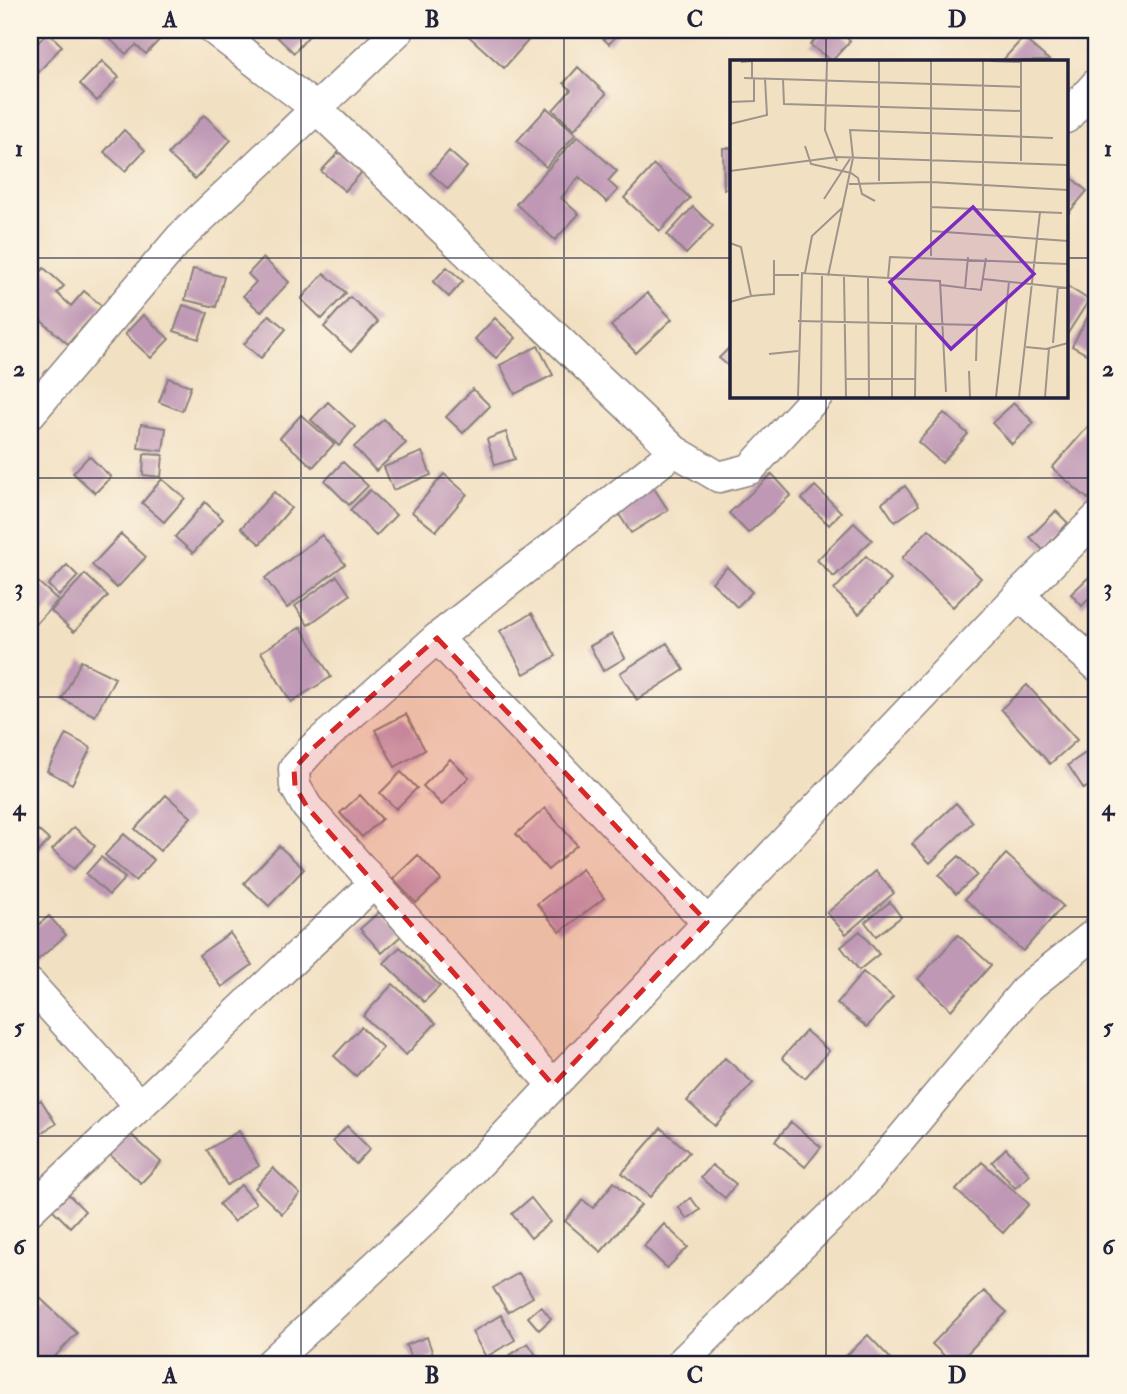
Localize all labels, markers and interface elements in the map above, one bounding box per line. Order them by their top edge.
text: A [162,5,178,34]
text: B [424,5,440,34]
text: C [687,5,703,34]
text: D [948,5,966,34]
inset map [730,60,1068,397]
text: 1 [15,134,23,163]
text: 1 [1104,134,1112,163]
text: 2 [13,354,25,383]
text: 2 [1102,354,1114,383]
text: 3 [15,573,23,602]
text: 3 [1104,573,1112,602]
text: 4 [12,793,27,822]
text: 4 [1101,793,1116,822]
text: 5 [14,1012,25,1041]
text: 5 [1103,1012,1114,1041]
text: 6 [13,1232,27,1261]
text: 6 [1102,1232,1116,1261]
text: A [162,1361,178,1390]
text: B [424,1361,440,1390]
text: C [687,1361,703,1390]
text: D [948,1361,966,1390]

